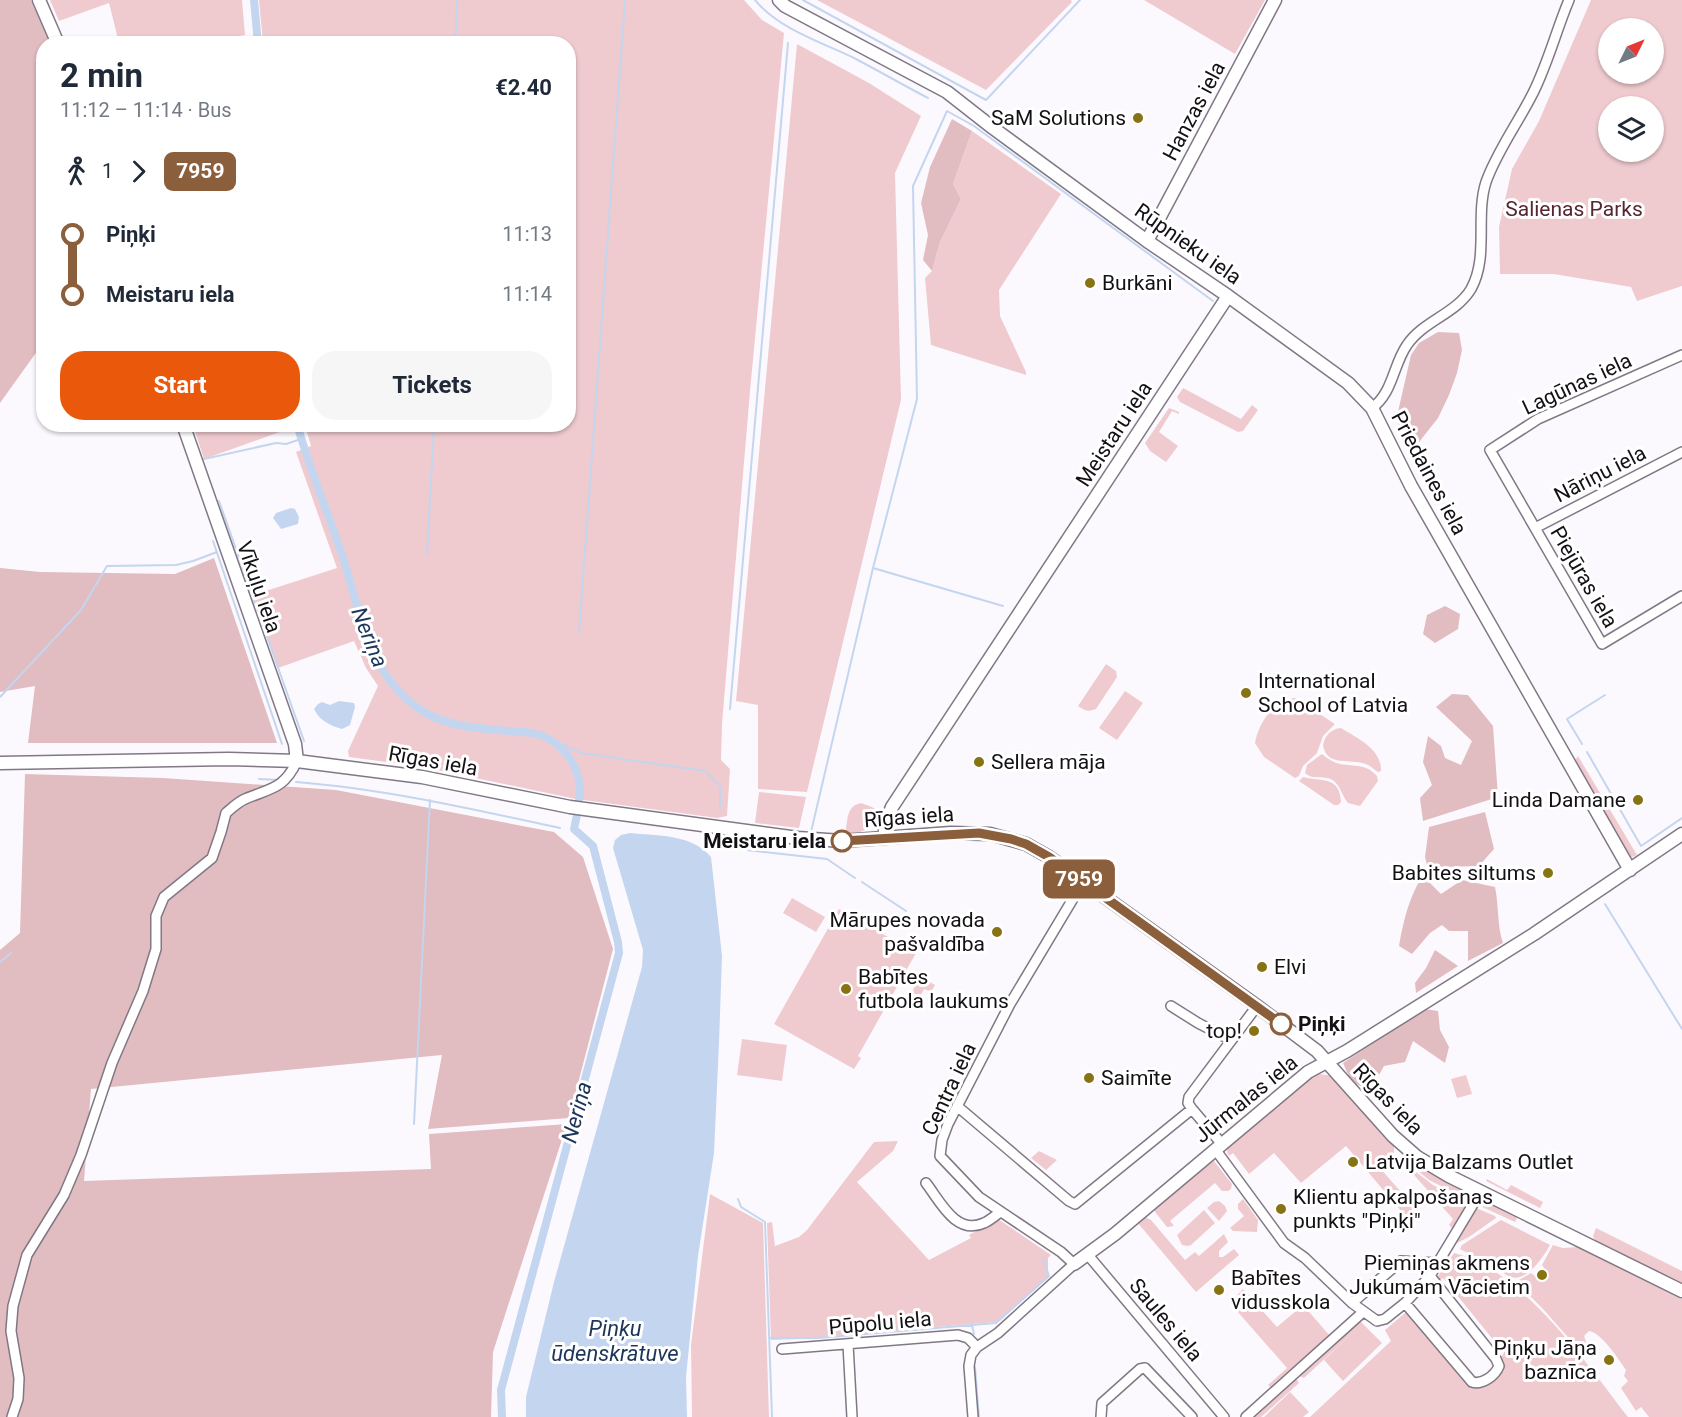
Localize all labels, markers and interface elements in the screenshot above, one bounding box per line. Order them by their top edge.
north arrow [1598,18,1664,84]
map controls [1598,18,1664,162]
text: 2 min [60,56,143,95]
street label: Hanzas iela [1158,57,1230,165]
text: €2.40 [495,75,552,100]
button: layers [1598,96,1664,162]
text: 11:12 – 11:14 · Bus [60,98,232,122]
place label: SaM Solutions [991,106,1126,130]
marker: SaM Solutions [1131,111,1145,125]
icon: walk [60,155,93,188]
icon: forward [122,155,155,188]
text: 1 [102,159,113,183]
text: 7959 [176,159,224,183]
park label: Salienas Parks [1505,197,1643,221]
street label: Rūpnieku iela [1130,199,1246,289]
text: Piņķi [106,222,156,247]
text: 11:13 [502,222,552,246]
place label: Burkāni [1102,271,1173,295]
marker: Burkāni [1083,276,1097,290]
text: Meistaru iela [106,282,235,307]
text: 11:14 [502,282,552,306]
street label: Lagūnas iela [1518,348,1636,420]
button: Start [60,351,300,420]
button: Tickets [312,351,552,420]
street label: Meistaru iela [1071,377,1157,491]
street label: Priedaines iela [1386,407,1472,539]
street label: Nāriņu iela [1550,441,1650,507]
street label: Piejūras iela [1545,522,1623,632]
street label: Vīkuļu iela [232,538,286,636]
water label: Neriņa [345,604,393,671]
place label: International School of Latvia [1258,669,1408,717]
marker: International School of Latvia [1239,686,1253,700]
street label: Rīgas iela [387,741,479,781]
place label: Sellera māja [991,750,1106,774]
marker: Sellera māja [972,755,986,769]
place label: Linda Damane [1492,788,1626,812]
marker: Linda Damane [1631,793,1645,807]
street label: Rīgas iela [863,802,955,832]
place label: Meistaru iela [703,829,826,853]
marker: Meistaru iela [831,830,853,852]
line badge: 7959 [1037,860,1121,898]
place label: Babites siltums [1392,861,1536,885]
marker: Babites siltums [1541,866,1555,880]
text: 7959 [1055,867,1103,891]
place label: Mārupes novada pašvaldība [829,908,985,956]
marker: Mārupes novada pašvaldība [990,925,1004,939]
place label: Elvi [1274,955,1306,979]
marker: Elvi [1255,960,1269,974]
place label: Babītes futbola laukums [858,965,1009,1013]
marker: Babītes futbola laukums [839,982,853,996]
place label: Piņķi [1298,1012,1346,1037]
marker: Piņķi [1270,1013,1292,1035]
place label: top! [1206,1019,1242,1043]
marker: top! [1247,1024,1261,1038]
street label: Centra iela [917,1039,981,1139]
street label: Jūrmalas iela [1190,1050,1302,1148]
street label: Rīgas iela [1348,1058,1428,1140]
place label: Saimīte [1101,1066,1172,1090]
marker: Saimīte [1082,1071,1096,1085]
water label: Neriņa [556,1079,598,1146]
place label: Latvija Balzams Outlet [1365,1150,1574,1174]
marker: Latvija Balzams Outlet [1346,1155,1360,1169]
place label: Klientu apkalpošanas punkts "Piņķi" [1293,1185,1493,1233]
marker: Klientu apkalpošanas punkts "Piņķi" [1274,1202,1288,1216]
place label: Piemiņas akmens Jukumam Vācietim [1349,1251,1530,1299]
place label: Babītes vidusskola [1231,1266,1331,1314]
marker: Piemiņas akmens Jukumam Vācietim [1535,1268,1549,1282]
street label: Saules iela [1124,1274,1208,1366]
marker: Babītes vidusskola [1212,1283,1226,1297]
street label: Pūpolu iela [828,1307,932,1339]
water label: Piņķu ūdenskrātuve [551,1316,679,1366]
place label: Piņķu Jāņa baznīca [1494,1336,1597,1384]
marker: Piņķu Jāņa baznīca [1602,1353,1616,1367]

